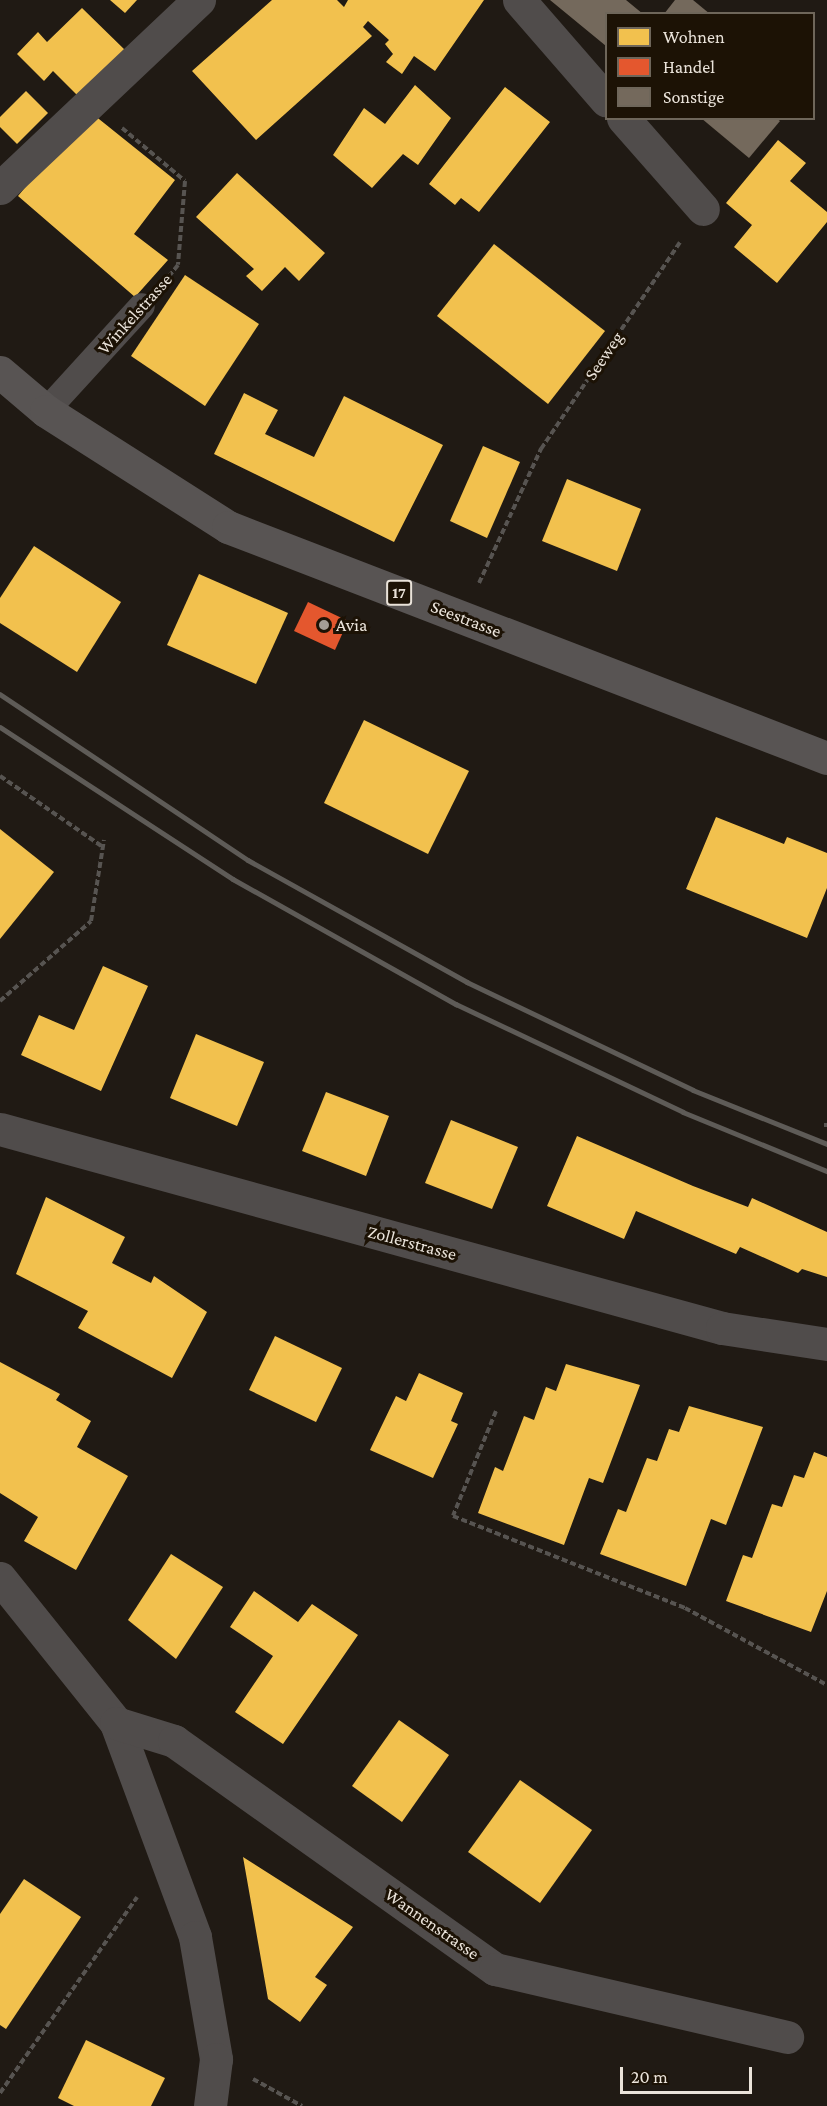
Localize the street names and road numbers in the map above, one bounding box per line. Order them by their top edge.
street label: Winkelstrasse [93,269,177,359]
street label: Seeweg [580,328,628,384]
road number: 17 [386,580,412,606]
street label: Seestrasse [428,596,504,642]
street label: Zollerstrasse [365,1221,459,1265]
street label: Wannenstrasse [381,1883,483,1965]

